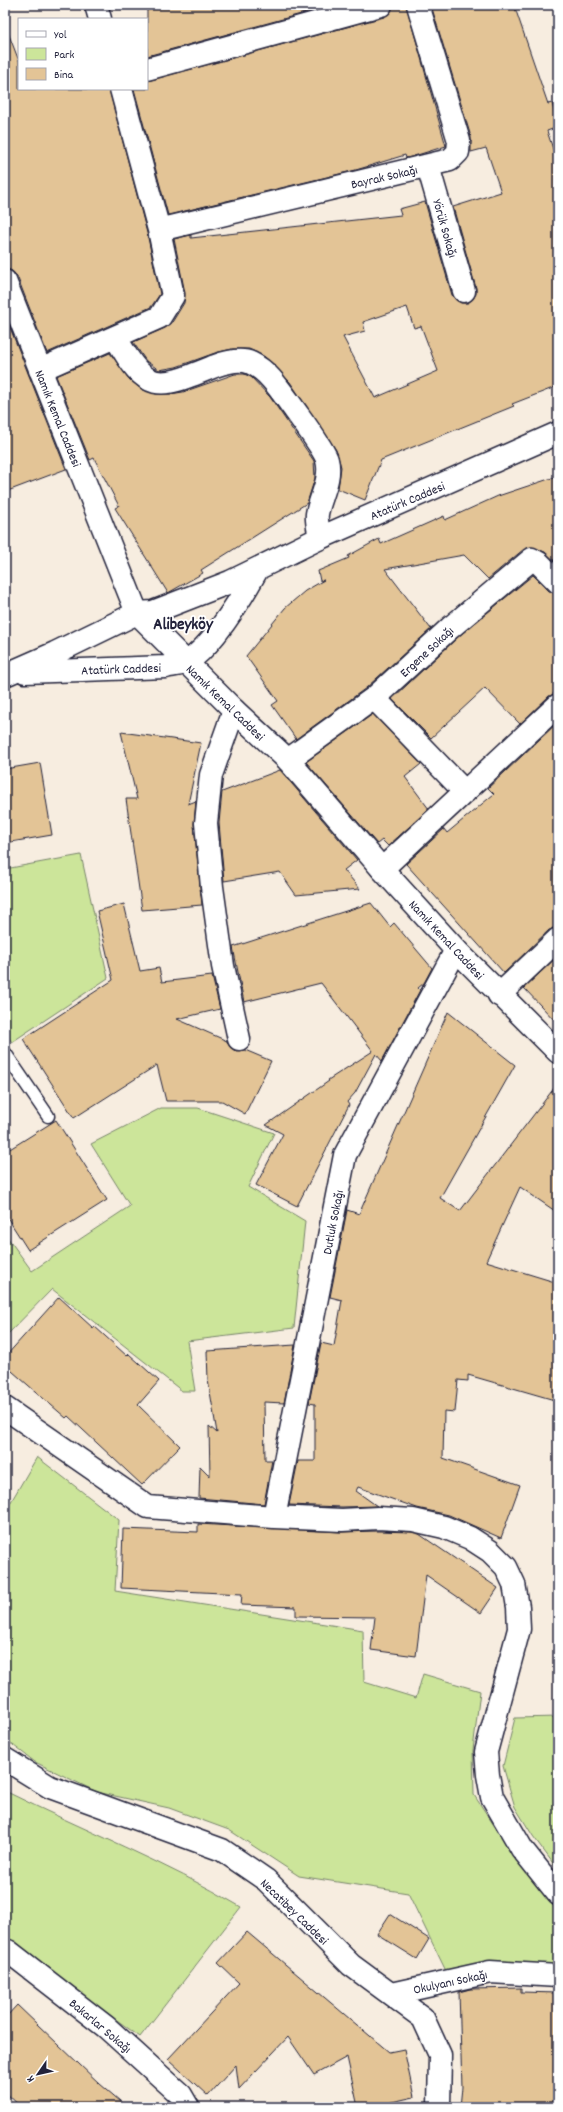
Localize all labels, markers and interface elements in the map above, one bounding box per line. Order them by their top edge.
legend [18,18,148,90]
text: Yol [54,27,67,44]
text: Park [54,47,75,64]
text: Bina [54,67,73,84]
street label: Bayrak Sokağı [349,162,420,195]
street label: Yörük Sokağı [426,197,461,260]
street label: Namık Kemal Caddesi [29,368,85,471]
street label: Atatürk Caddesi [368,478,449,527]
district label: Alibeyköy [153,614,214,638]
street label: Ergene Sokağı [396,623,459,683]
street label: Atatürk Caddesi [81,660,162,681]
street label: Namık Kemal Caddesi [181,661,268,747]
street label: Namık Kemal Caddesi [403,896,488,985]
street label: Dutluk Sokağı [319,1189,350,1256]
street label: Necatibey Caddesi [255,1875,332,1951]
street label: Okulyanı Sokağı [412,1966,489,2001]
street label: Bakarlar Sokağı [64,1995,135,2059]
north arrow [18,2054,58,2094]
text: K [23,2072,39,2085]

